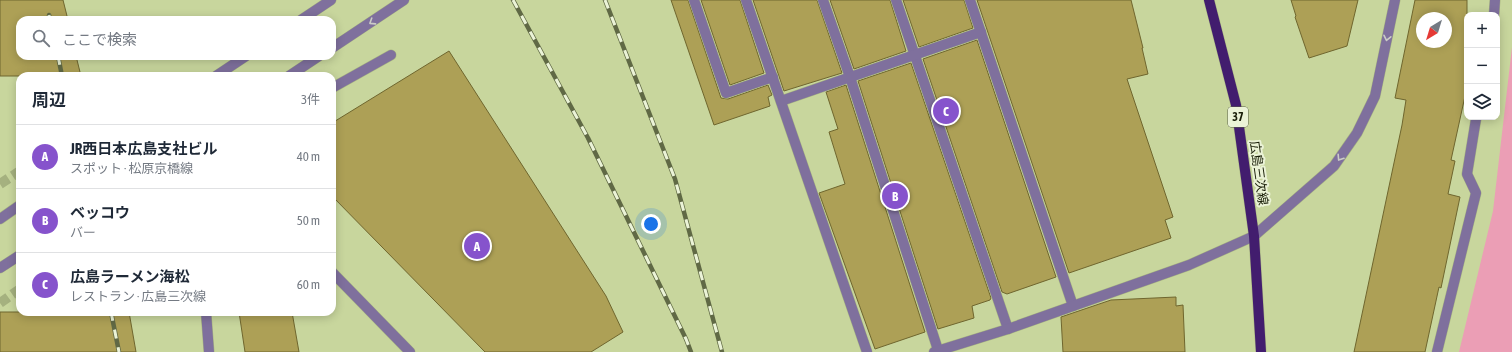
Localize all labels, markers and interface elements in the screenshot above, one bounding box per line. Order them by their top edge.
north arrow [1416,12,1452,48]
map controls [1464,12,1500,120]
button: + [1464,12,1500,48]
search box [16,16,336,60]
one-way arrow [369,17,376,24]
icon: search [30,27,52,49]
text: ここで検索 [62,31,137,48]
one-way arrow [1383,35,1392,41]
button: − [1464,48,1500,84]
button: layers [1464,84,1500,120]
text: 周辺 [32,90,66,110]
text: 3件 [301,92,320,107]
pin: C [933,96,959,126]
road number: 37 [1228,107,1248,127]
text: JR西日本広島支社ビル [70,140,217,157]
street label: 広島三次線 [1247,140,1271,206]
text: A [42,149,48,164]
text: 40 m [297,149,320,164]
one-way arrow [1337,154,1345,161]
text: スポット · 松原京橋線 [70,161,193,176]
pin: B [882,181,908,211]
text: ベッコウ [70,204,129,221]
text: B [42,213,48,228]
text: 50 m [297,213,320,228]
your location [641,214,661,234]
text: バー [70,225,96,240]
pin: A [464,231,490,261]
text: 広島ラーメン海松 [70,268,189,285]
text: C [42,277,48,292]
text: 60 m [297,277,320,292]
text: レストラン · 広島三次線 [70,289,206,304]

